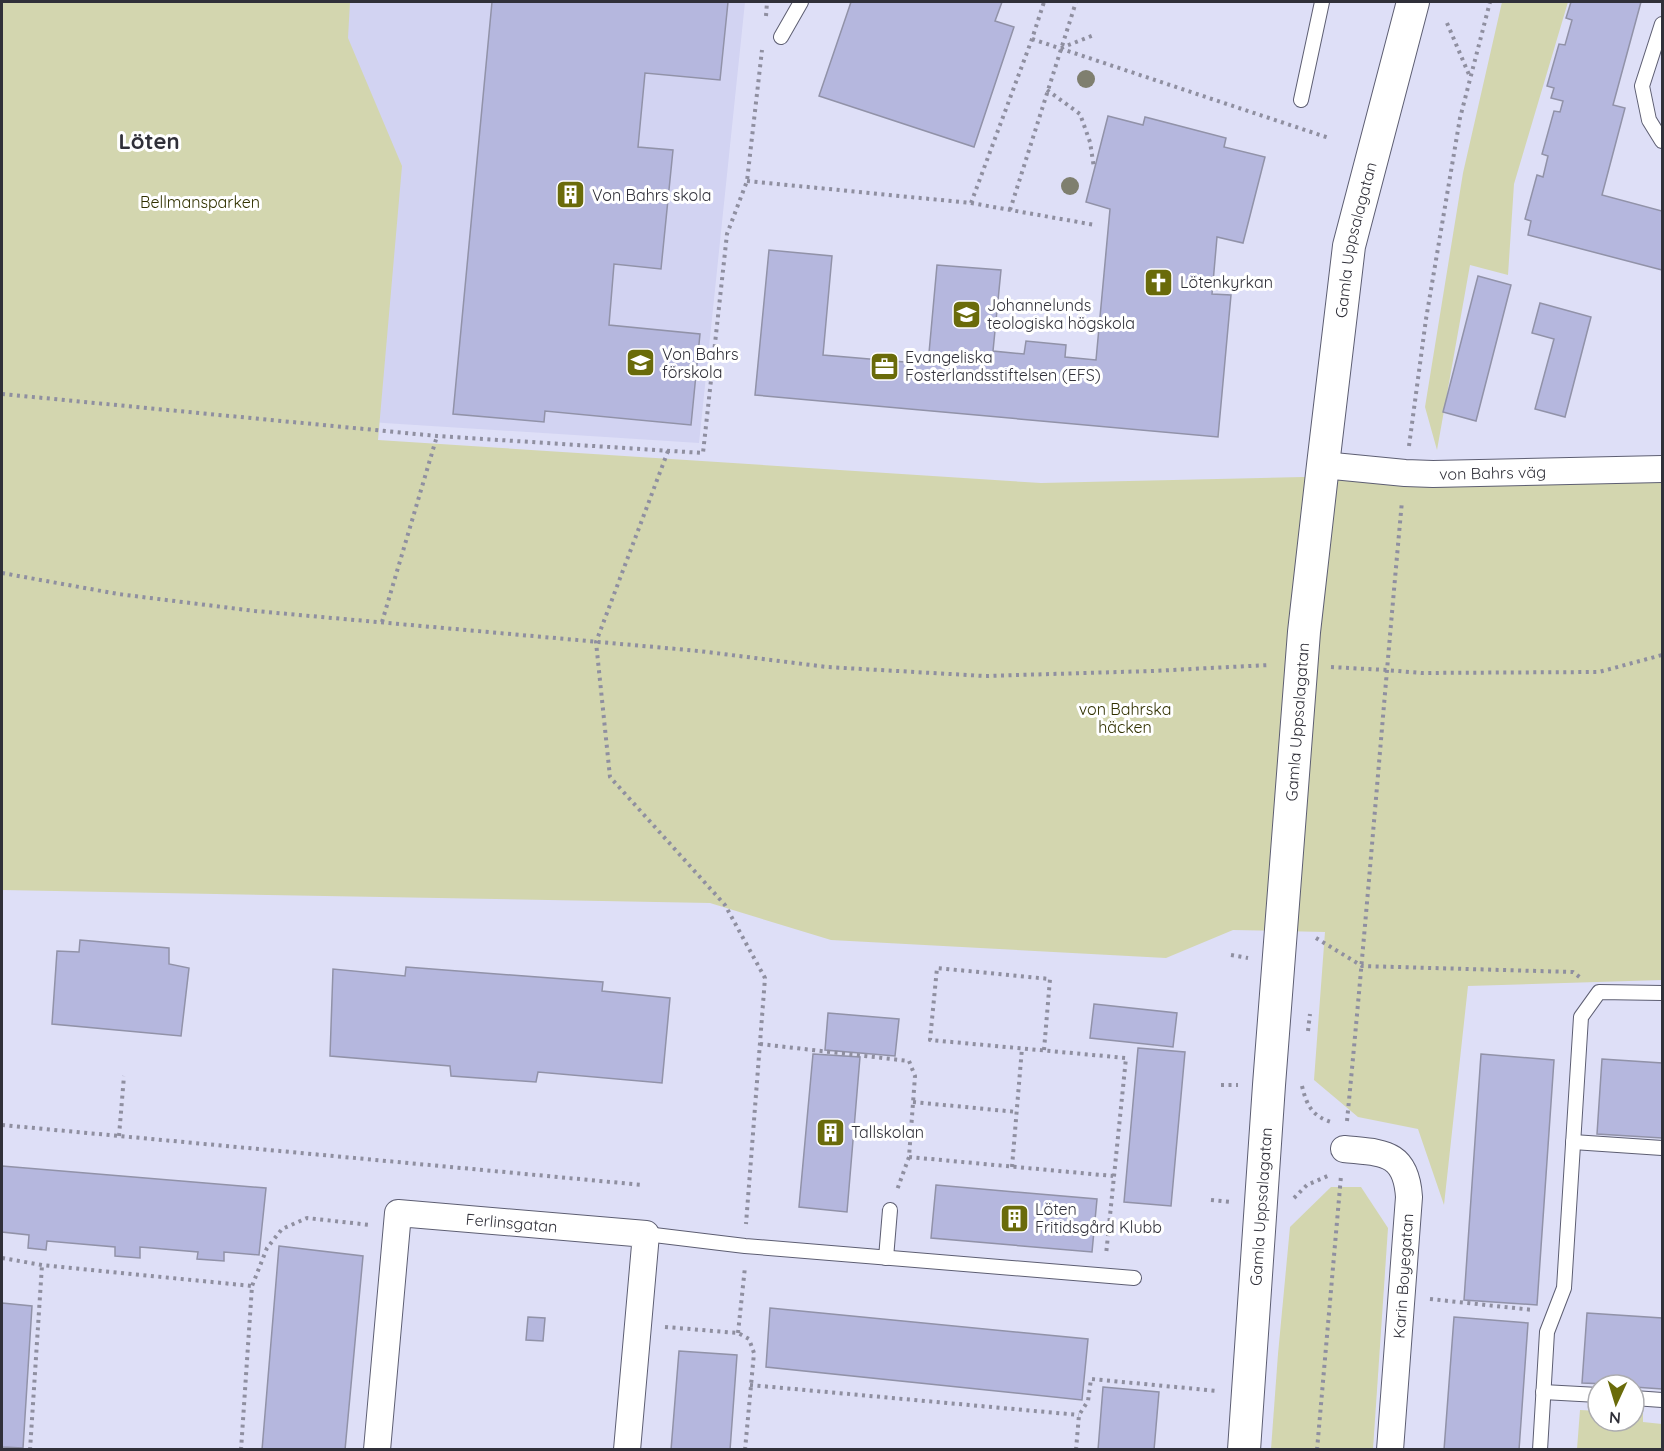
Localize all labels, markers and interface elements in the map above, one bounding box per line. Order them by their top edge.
district label: Löten [118,127,180,155]
street label: Gamla Uppsalagatan [1331,160,1381,319]
building icon: Von Bahrs skola [555,179,587,211]
place label: Von Bahrs skola [592,185,712,205]
park label: Bellmansparken [140,192,260,212]
church icon: Lötenkyrkan [1143,266,1175,298]
place label: Lötenkyrkan [1180,272,1273,292]
place label: Johannelunds teologiska högskola [987,295,1135,333]
school or university icon: Johannelunds teologiska högskola [950,298,982,330]
place label: Von Bahrs förskola [662,344,738,382]
school or university icon: Von Bahrs förskola [625,347,657,379]
place label: Evangeliska Fosterlandsstiftelsen (EFS) [905,347,1101,385]
office icon: Evangeliska Fosterlandsstiftelsen (EFS) [868,350,900,382]
street label: von Bahrs väg [1439,462,1546,484]
street label: Gamla Uppsalagatan [1281,642,1313,802]
park label: von Bahrska häcken [1079,699,1171,737]
building icon: Tallskolan [814,1116,846,1148]
place label: Tallskolan [851,1122,924,1142]
street label: Gamla Uppsalagatan [1245,1127,1276,1287]
place label: Löten Fritidsgård Klubb [1035,1199,1162,1237]
building icon: Löten Fritidsgård Klubb [998,1202,1030,1234]
street label: Ferlinsgatan [465,1209,558,1236]
street label: Karin Boyegatan [1389,1213,1417,1339]
north arrow [1586,1373,1646,1433]
text: N [1608,1408,1622,1428]

